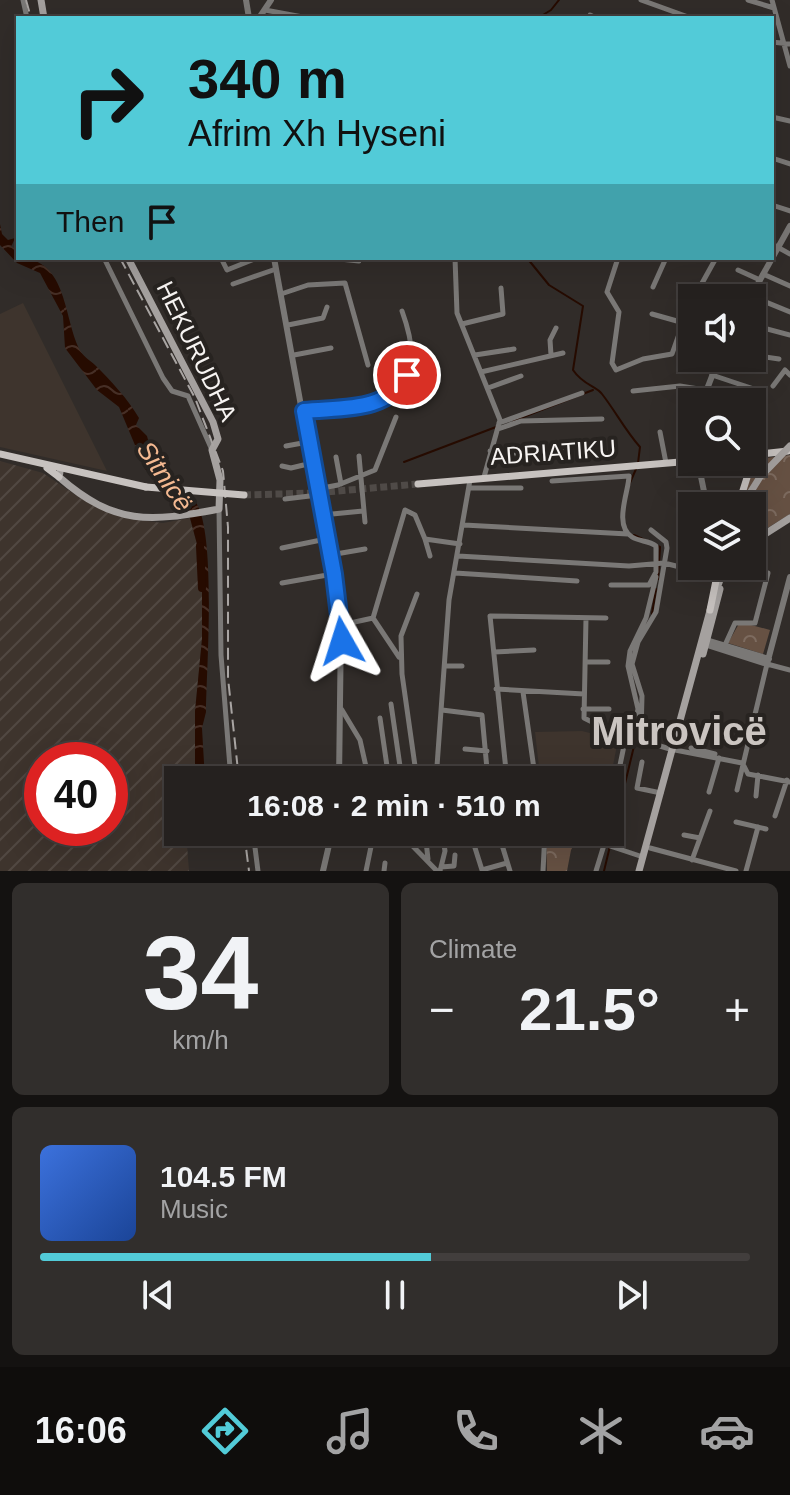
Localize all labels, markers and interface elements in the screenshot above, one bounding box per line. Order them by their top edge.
text: 340 m [188,47,347,110]
icon: right [56,48,160,152]
text: Afrim Xh Hyseni [188,113,446,154]
icon: arrive [140,200,184,244]
text: Then [56,205,124,238]
street label: HEKURUDHA [152,277,242,425]
map controls [678,284,766,580]
button: sound [678,284,766,372]
pin [373,341,441,409]
icon: arrive [385,353,429,397]
button: search [678,388,766,476]
street label: ADRIATIKU [489,434,617,470]
water label: Sitnicë [131,435,199,517]
button: layers [678,492,766,580]
position arrow [300,599,384,683]
district label: Mitrovicë [591,709,767,753]
speed limit sign: 40 [24,742,128,846]
text: 16:08 · 2 min · 510 m [247,789,541,822]
text: 34 [143,915,258,1031]
text: Climate [429,934,517,964]
text: 21.5° [519,976,660,1043]
text: − [429,985,455,1034]
text: + [724,985,750,1034]
text: km/h [172,1025,229,1055]
text: 104.5 FM [160,1160,287,1193]
text: Music [160,1194,228,1224]
icon: previous [136,1273,180,1317]
icon: pause [373,1273,417,1317]
icon: next [610,1273,654,1317]
icon: directions [197,1403,253,1459]
icon: music [322,1403,378,1459]
icon: phone [448,1403,504,1459]
icon: climate [573,1403,629,1459]
icon: car [699,1403,755,1459]
text: 16:06 [35,1410,127,1451]

